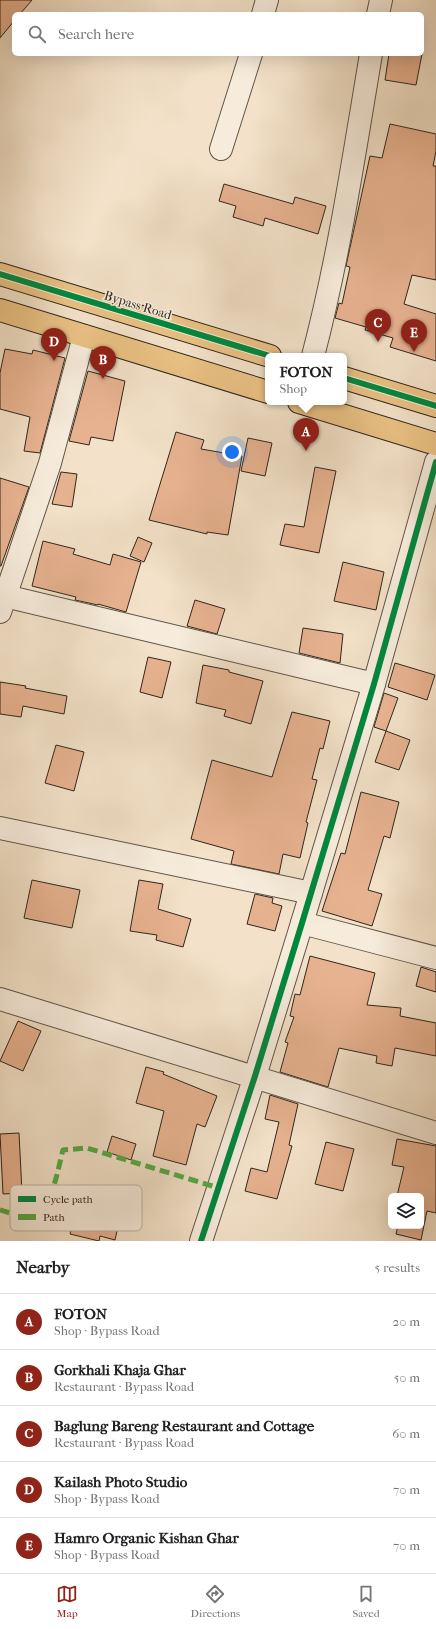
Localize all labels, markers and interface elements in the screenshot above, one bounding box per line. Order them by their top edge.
search box [12,12,424,56]
icon: search [26,23,48,45]
text: Search here [58,25,134,43]
street label: Bypass Road [102,288,174,323]
pin: C [365,309,391,342]
pin: E [401,319,427,352]
pin: D [41,328,67,361]
pin: B [90,346,116,379]
popup [265,353,347,405]
text: FOTON [279,363,333,381]
text: Shop [279,381,307,396]
pin: A [293,418,319,451]
your location [222,442,242,462]
legend [10,1185,142,1231]
text: Cycle path [43,1193,94,1206]
map controls [388,1193,424,1229]
button: layers [388,1193,424,1229]
text: Path [43,1211,66,1224]
text: Nearby [16,1257,70,1277]
text: 5 results [375,1260,420,1275]
text: FOTON [54,1305,107,1323]
text: A [25,1314,33,1329]
text: 20 m [393,1314,420,1329]
text: Shop · Bypass Road [54,1323,160,1338]
text: Gorkhali Khaja Ghar [54,1361,186,1379]
text: B [25,1370,33,1385]
text: 50 m [394,1370,420,1385]
text: Restaurant · Bypass Road [54,1379,194,1394]
text: Baglung Bareng Restaurant and Cottage [54,1417,314,1435]
text: C [25,1426,33,1441]
text: 60 m [392,1426,420,1441]
text: Restaurant · Bypass Road [54,1435,194,1450]
text: Kailash Photo Studio [54,1473,187,1491]
text: D [24,1482,34,1497]
text: 70 m [393,1482,420,1497]
text: Shop · Bypass Road [54,1491,160,1506]
text: Hamro Organic Kishan Ghar [54,1529,239,1547]
text: E [25,1538,33,1553]
text: 70 m [393,1538,420,1553]
text: Shop · Bypass Road [54,1547,160,1562]
tab: Map [56,1583,78,1620]
tab: Directions [191,1583,240,1620]
tab: Saved [352,1583,380,1620]

